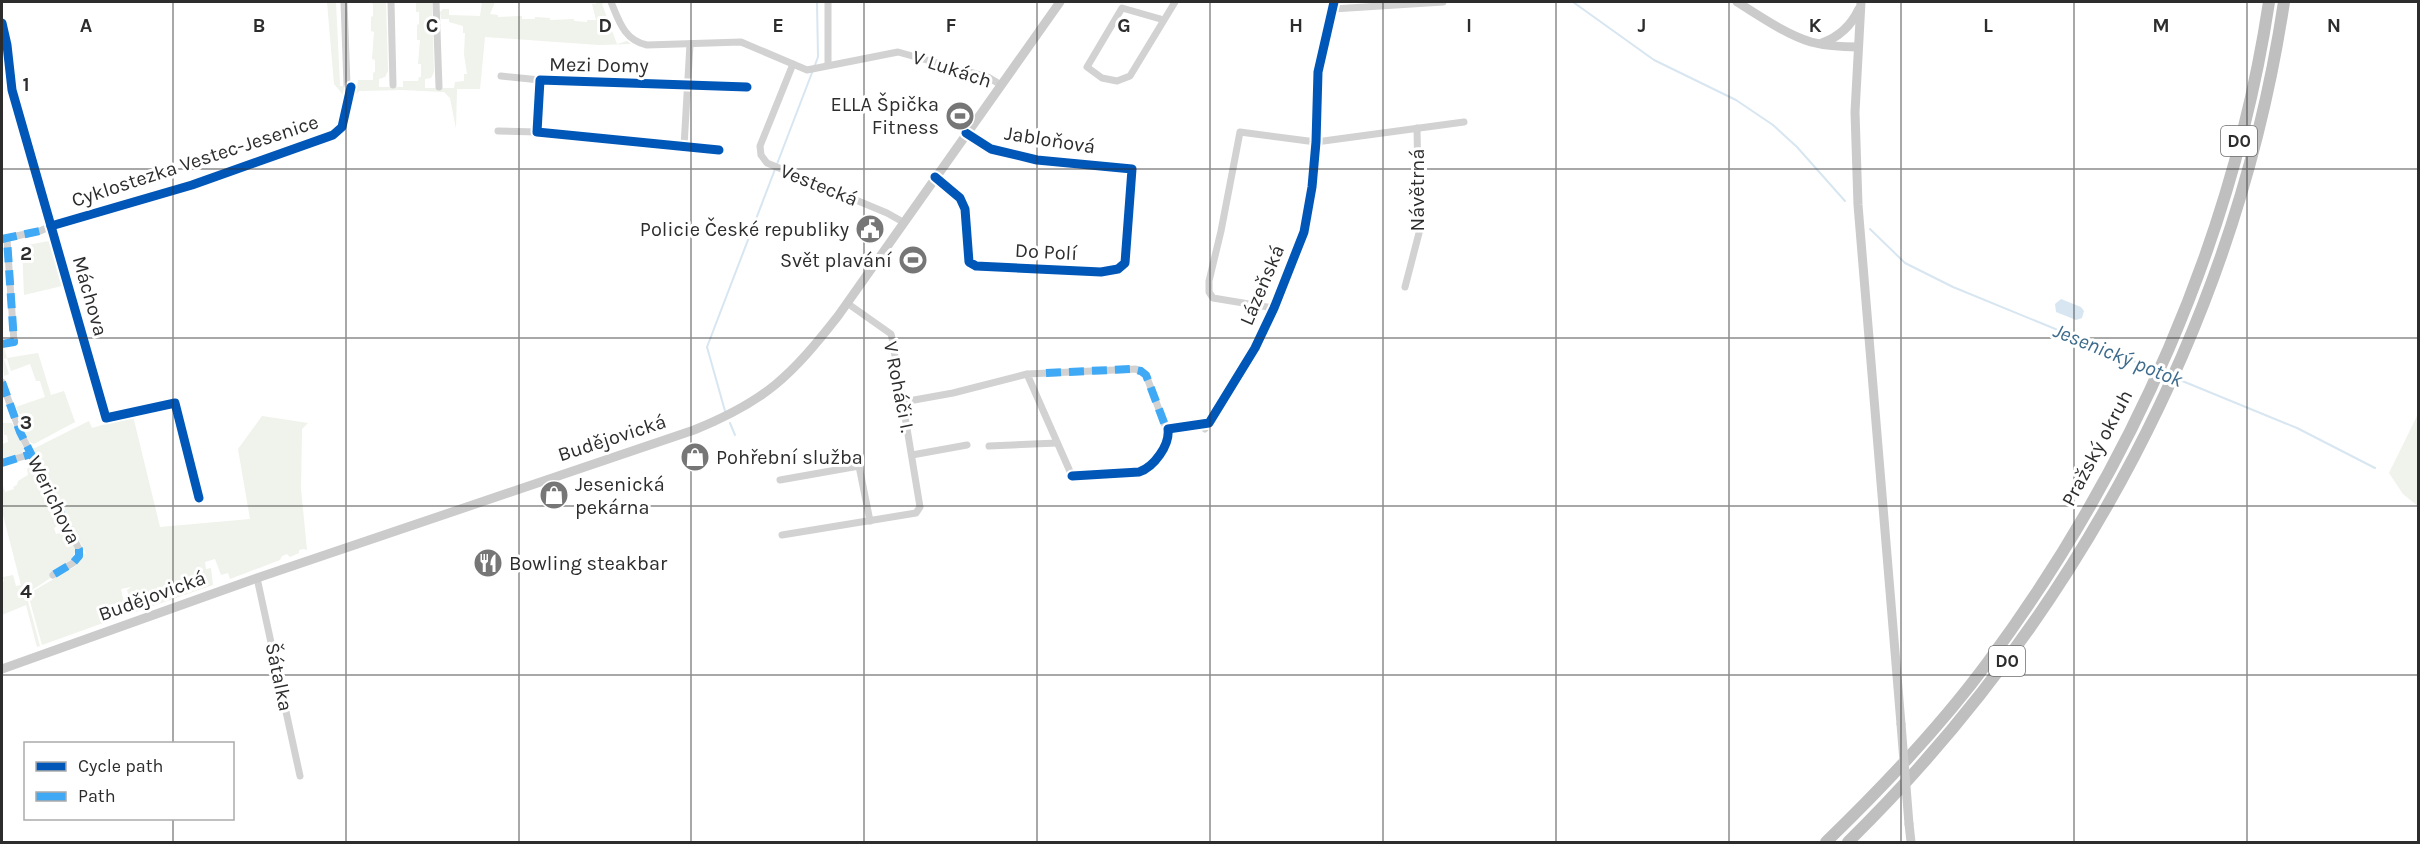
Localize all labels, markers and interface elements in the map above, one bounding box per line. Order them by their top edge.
text: A [80,14,93,37]
text: B [253,14,265,37]
text: C [426,14,438,37]
text: D [598,14,612,37]
text: E [772,14,784,37]
text: F [946,14,957,37]
text: G [1117,14,1131,37]
text: H [1289,14,1303,37]
text: I [1466,14,1472,37]
text: J [1638,14,1646,37]
text: K [1808,14,1822,37]
text: L [1983,14,1993,37]
text: M [2152,14,2170,37]
text: N [2327,14,2341,37]
street label: V Lukách [909,45,995,93]
street label: Mezi Domy [549,53,649,77]
text: 1 [22,73,30,96]
place label: ELLA Špička Fitness [830,92,939,139]
sports icon: ELLA Špička Fitness [944,100,976,132]
street label: Cyklostezka Vestec-Jesenice [69,110,321,212]
street label: Jabloňová [1003,121,1097,159]
road number: D0 [2221,126,2257,156]
street label: Návětrná [1406,149,1429,231]
street label: Vestecká [777,159,861,211]
public building icon: Policie České republiky [854,213,886,245]
place label: Policie České republiky [640,217,849,241]
street label: Do Polí [1014,239,1078,265]
street label: Lázeňská [1235,241,1289,329]
text: 2 [20,242,32,265]
sports icon: Svět plavání [897,244,929,276]
place label: Svět plavání [780,249,892,272]
street label: Máchova [68,253,112,339]
water label: Jesenický potok [2050,318,2187,392]
street label: V Roháči I. [879,339,919,435]
street label: Pražský okruh [2057,386,2137,510]
street label: Budějovická [555,410,669,466]
text: 3 [20,411,32,434]
shop icon: Pohřební služba [679,441,711,473]
place label: Pohřební služba [716,446,863,469]
street label: Werichova [23,452,85,548]
place label: Jesenická pekárna [575,473,665,519]
shop icon: Jesenická pekárna [538,479,570,511]
restaurant icon: Bowling steakbar [472,547,504,579]
place label: Bowling steakbar [509,552,668,575]
street label: Budějovická [95,566,209,626]
text: 4 [20,580,32,603]
street label: Šátalka [261,640,298,713]
road number: D0 [1989,646,2025,676]
legend [24,742,234,820]
text: Cycle path [78,755,163,777]
text: Path [78,785,116,807]

